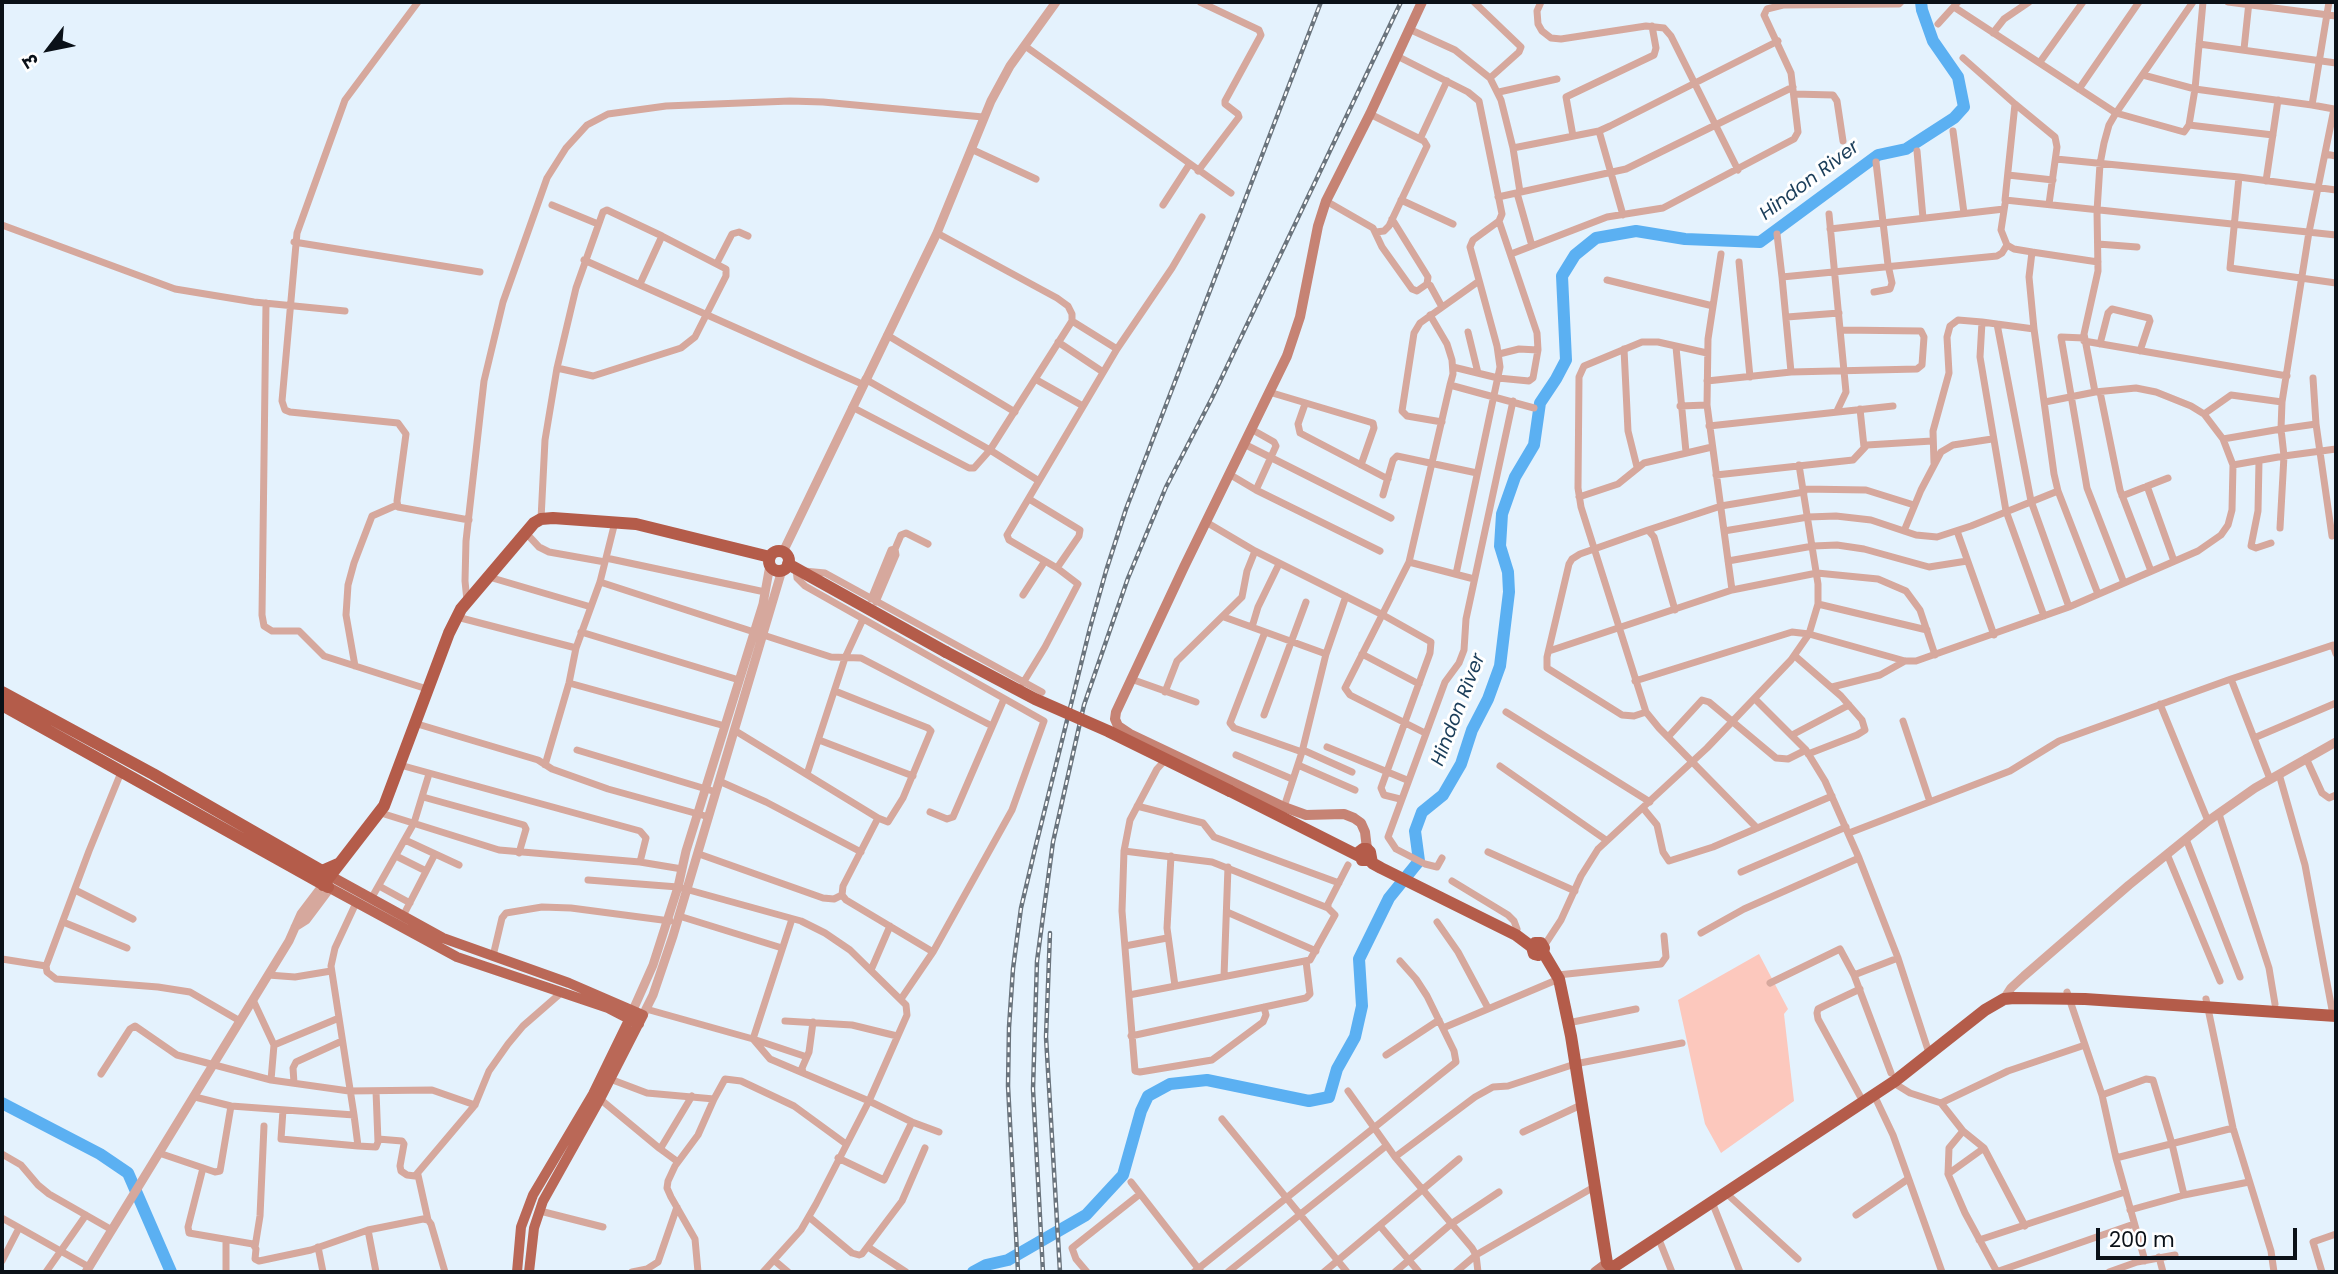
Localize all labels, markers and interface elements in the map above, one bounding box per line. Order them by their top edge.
north arrow [14,14,84,84]
text: उ [16,49,45,72]
water label: Hindon River [1756,136,1864,226]
water label: Hindon River [1427,651,1491,769]
scale bar [2100,1214,2301,1258]
text: 200 m [2109,1225,2175,1254]

